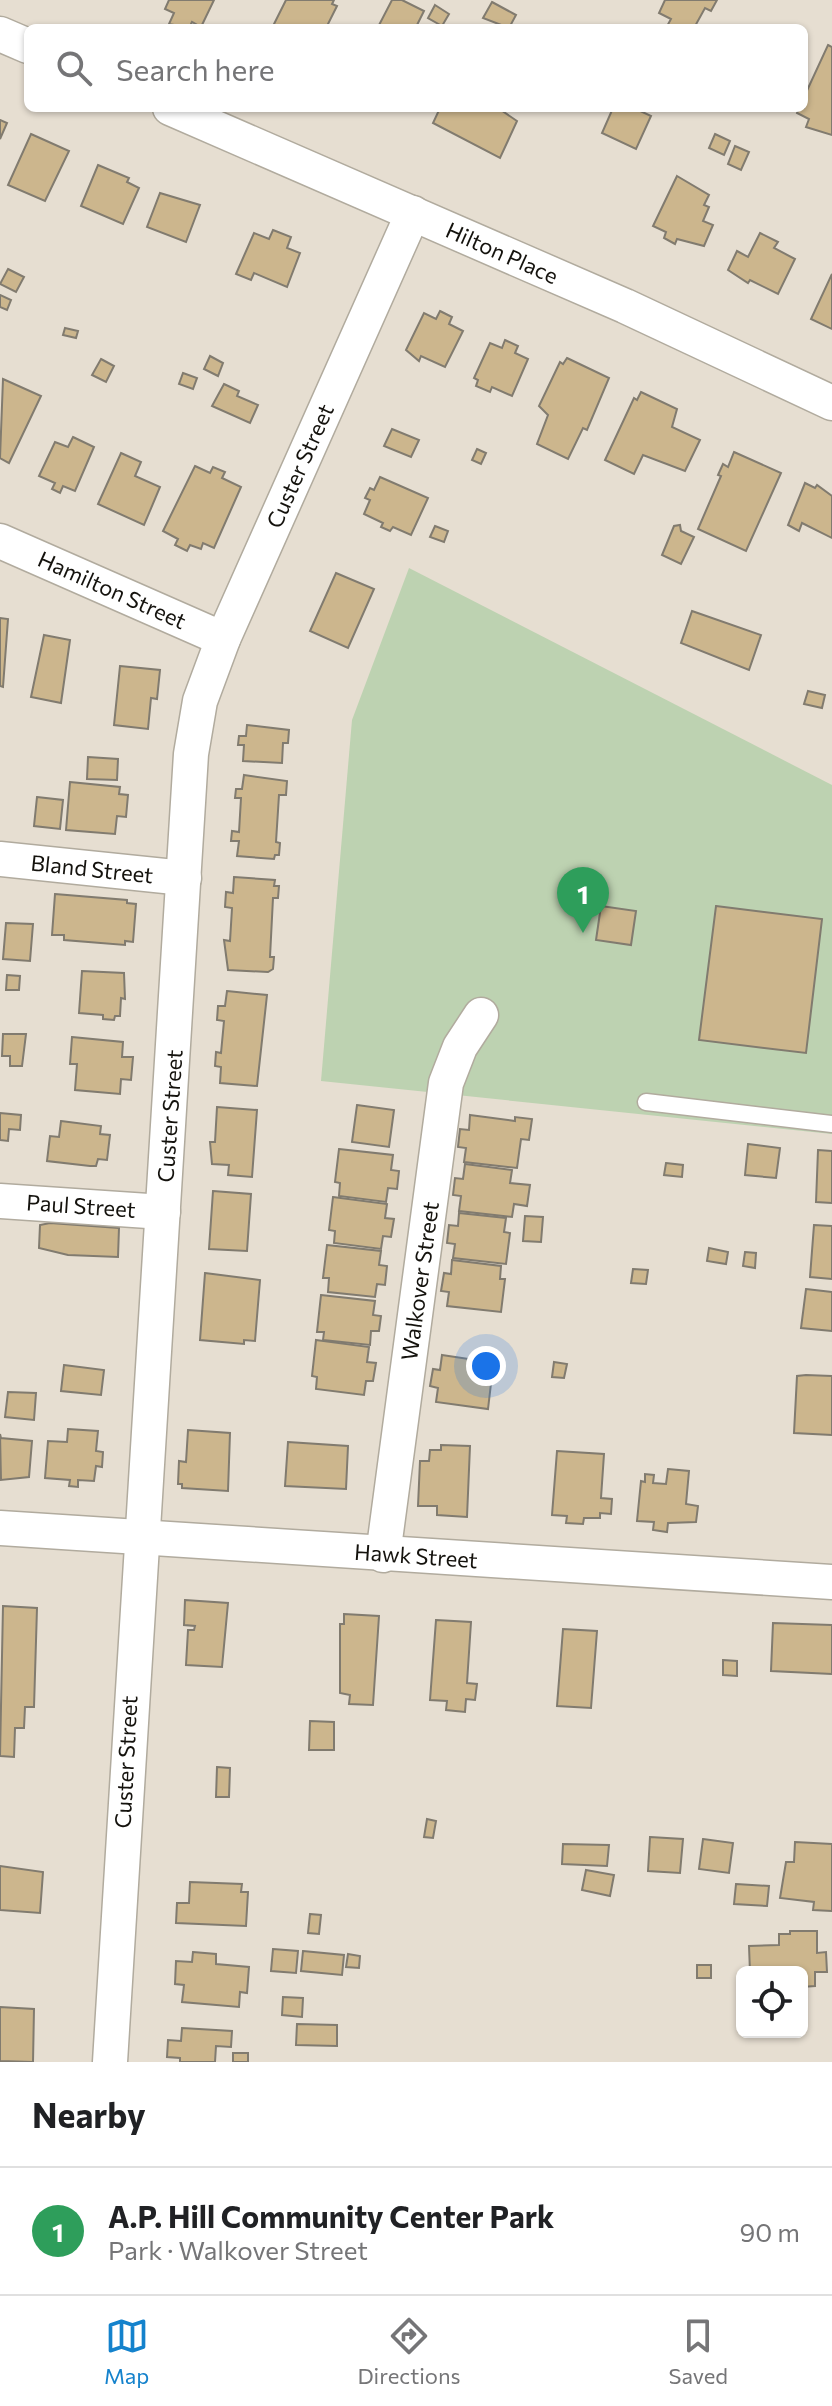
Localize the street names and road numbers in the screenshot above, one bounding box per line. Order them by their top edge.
street label: Hilton Place [442,216,562,289]
street label: Custer Street [260,400,339,532]
street label: Hamilton Street [34,545,191,634]
street label: Bland Street [29,849,155,888]
street label: Custer Street [151,1049,188,1183]
street label: Paul Street [25,1188,137,1223]
street label: Walkover Street [395,1200,444,1362]
street label: Hawk Street [353,1538,479,1573]
street label: Custer Street [109,1695,142,1829]

